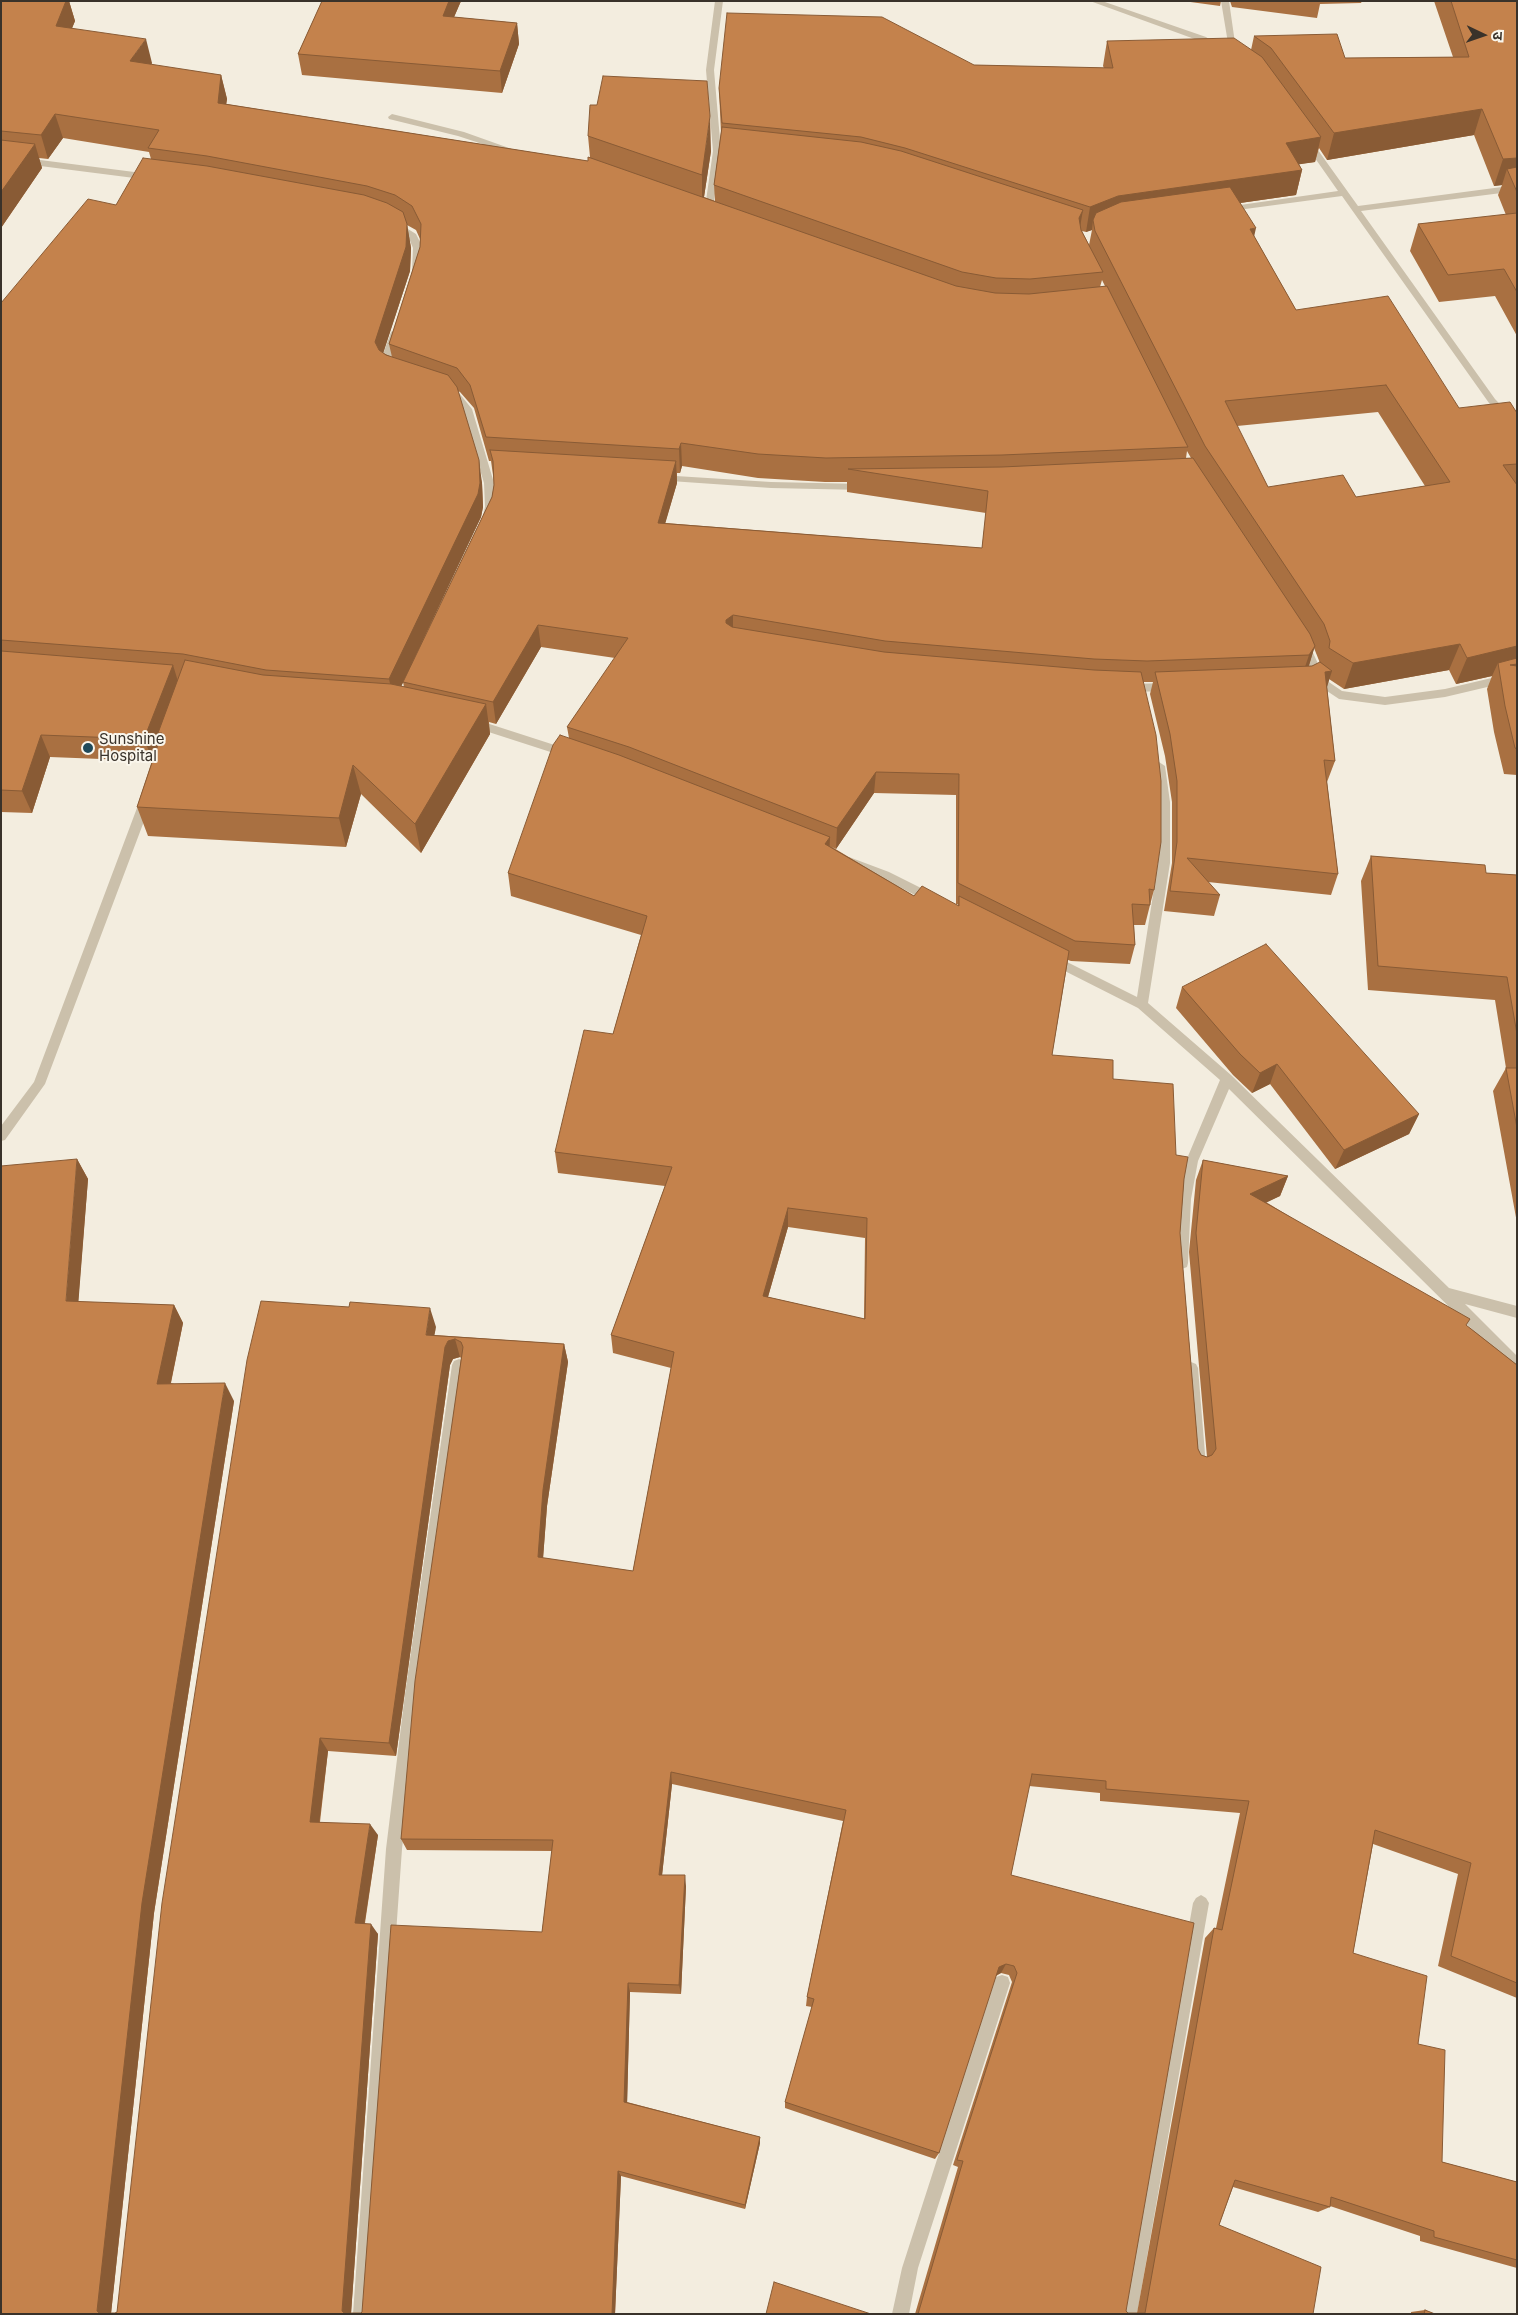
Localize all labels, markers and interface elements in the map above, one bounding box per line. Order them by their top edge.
north arrow [1458,10,1508,60]
text: उ [1490,31,1507,40]
place label: Sunshine Hospital [99,730,164,765]
marker: Sunshine Hospital [81,741,95,755]

